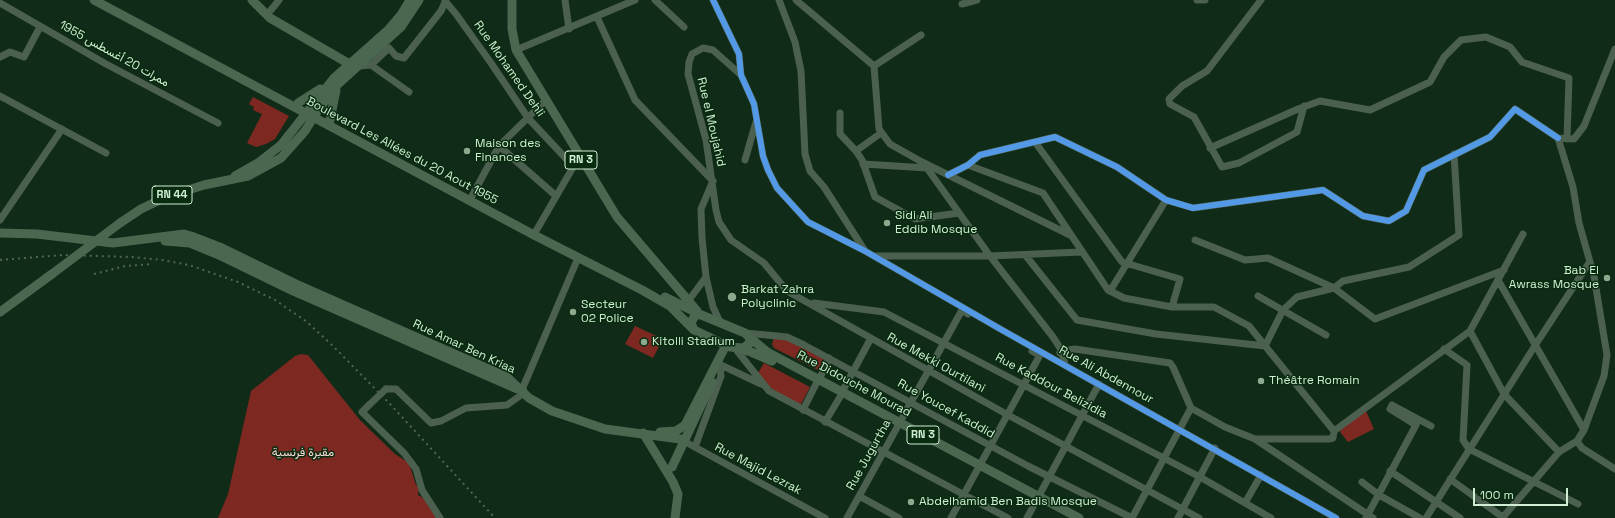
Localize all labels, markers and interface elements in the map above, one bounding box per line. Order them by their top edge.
street label: ممرات 20 أغسطس 1955 [57,18,171,90]
street label: Rue Mohamed Dehli [470,18,548,120]
street label: Rue el Moujahid [694,76,728,168]
street label: Boulevard Les Allées du 20 Aout 1955 [304,94,500,208]
place label: Maison des Finances [475,137,541,165]
marker: Maison des Finances [462,146,472,156]
road number: RN 3 [565,151,597,169]
road number: RN 44 [152,186,192,204]
place label: Sidi Ali Eddib Mosque [895,209,977,237]
marker: Sidi Ali Eddib Mosque [882,218,892,228]
place label: Bab El Awrass Mosque [1509,264,1599,292]
marker: Bab El Awrass Mosque [1602,273,1612,283]
place label: Barkat Zahra Polyclinic [741,283,814,311]
marker: Barkat Zahra Polyclinic [726,291,738,303]
place label: Secteur 02 Police [581,298,634,326]
marker: Secteur 02 Police [568,307,578,317]
street label: Rue Amar Ben Kriaa [410,317,518,377]
street label: Rue Mekki Ourtilani [884,330,988,396]
place label: Kitolli Stadium [652,335,735,349]
marker: Kitolli Stadium [639,337,649,347]
street label: Rue Ali Abdennour [1056,343,1156,407]
street label: Rue Didouche Mourad [794,348,914,420]
street label: Rue Kaddour Belizidia [993,350,1109,422]
place label: Théâtre Romain [1269,374,1360,388]
street label: Rue Youcef Kaddid [895,376,997,442]
marker: Théâtre Romain [1256,376,1266,386]
street label: Rue Jugurtha [844,417,894,493]
road number: RN 3 [907,426,939,444]
street label: Rue Majid Lezrak [712,440,804,498]
park label: مقبرة فرنسية [272,446,334,460]
scale bar [1475,480,1570,506]
text: 100 m [1480,487,1514,503]
place label: Abdelhamid Ben Badis Mosque [919,495,1097,509]
marker: Abdelhamid Ben Badis Mosque [906,497,916,507]

